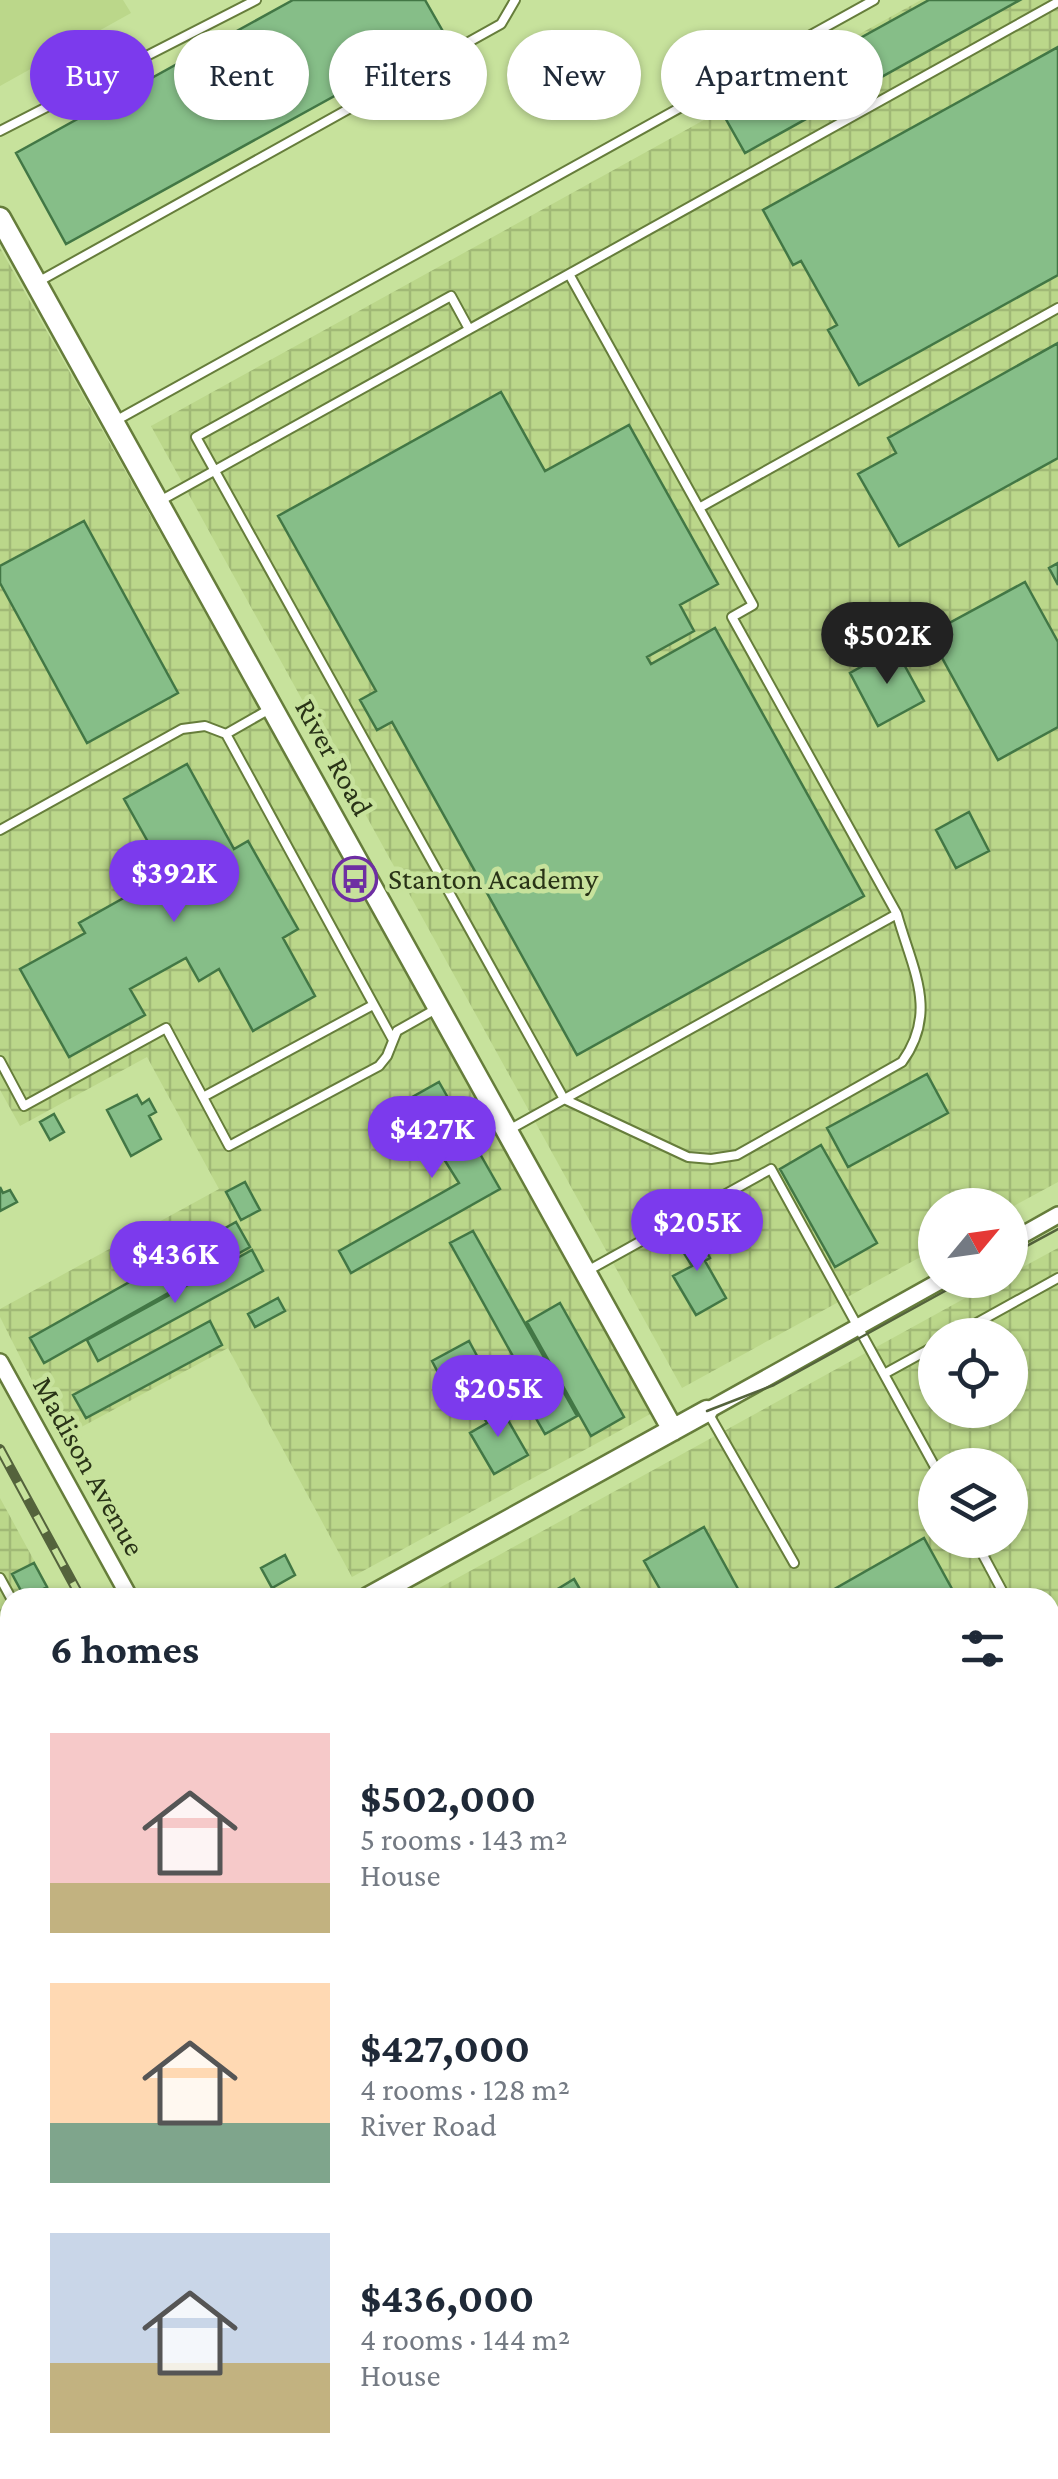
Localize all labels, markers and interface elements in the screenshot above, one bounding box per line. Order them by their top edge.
chip: Buy [30,30,154,120]
chip: Rent [174,30,309,120]
chip: Filters [329,30,487,120]
chip: New [507,30,641,120]
chip: Apartment [661,30,883,120]
pin: $502K [817,602,957,687]
text: $502K [843,616,931,652]
street label: River Road [289,693,380,821]
pin: $392K [104,840,244,925]
text: $392K [131,854,217,890]
bus stop icon: Stanton Academy [332,856,378,902]
place label: Stanton Academy [388,862,599,896]
pin: $427K [362,1096,502,1181]
text: $427K [390,1110,474,1146]
north arrow [918,1188,1028,1298]
map controls [918,1188,1028,1558]
pin: $205K [627,1189,767,1274]
text: $205K [653,1203,741,1239]
pin: $436K [105,1221,245,1306]
text: $436K [132,1235,218,1271]
button: locate [918,1318,1028,1428]
pin: $205K [428,1355,568,1440]
text: $205K [454,1369,542,1405]
street label: Madison Avenue [27,1371,152,1561]
button: layers [918,1448,1028,1558]
icon: filters [955,1621,1010,1676]
text: 6 homes [50,1625,199,1672]
icon: home [130,1773,250,1893]
text: $502,000 [360,1774,536,1821]
text: 5 rooms · 143 m² [360,1821,568,1857]
text: House [360,1857,440,1893]
icon: home [130,2023,250,2143]
text: $427,000 [360,2024,530,2071]
text: 4 rooms · 128 m² [360,2071,570,2107]
text: River Road [360,2107,497,2143]
icon: home [130,2273,250,2393]
text: $436,000 [360,2274,534,2321]
text: 4 rooms · 144 m² [360,2321,570,2357]
text: House [360,2357,440,2393]

